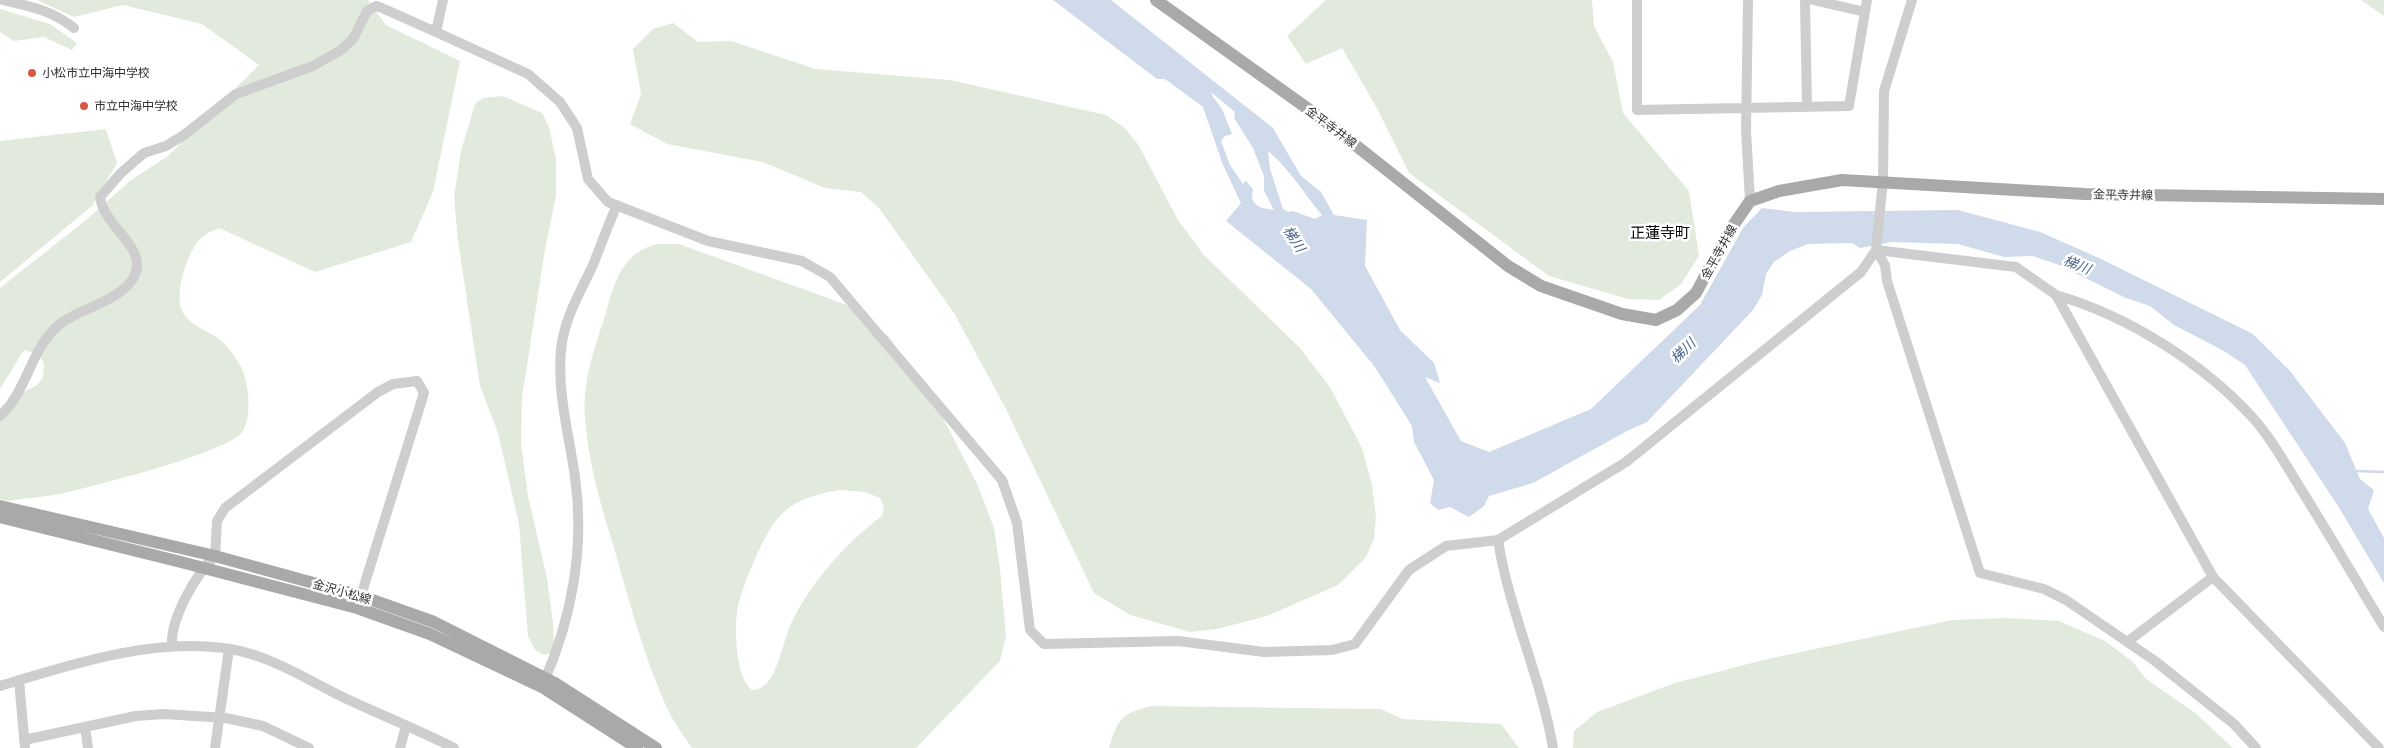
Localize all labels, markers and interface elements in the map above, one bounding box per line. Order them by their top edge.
place label: 小松市立中海中学校 [42,66,150,80]
marker: 小松市立中海中学校 [26,67,38,79]
place label: 市立中海中学校 [94,99,178,113]
marker: 市立中海中学校 [78,100,90,112]
street label: 金平寺井線 [1303,103,1359,151]
street label: 金平寺井線 [2093,187,2153,203]
street label: 金平寺井線 [1698,222,1740,282]
water label: 梯川 [1279,223,1309,255]
district label: 正蓮寺町 [1630,224,1690,242]
water label: 梯川 [2061,252,2093,278]
water label: 梯川 [1667,335,1699,367]
street label: 金沢小松線 [311,577,373,607]

